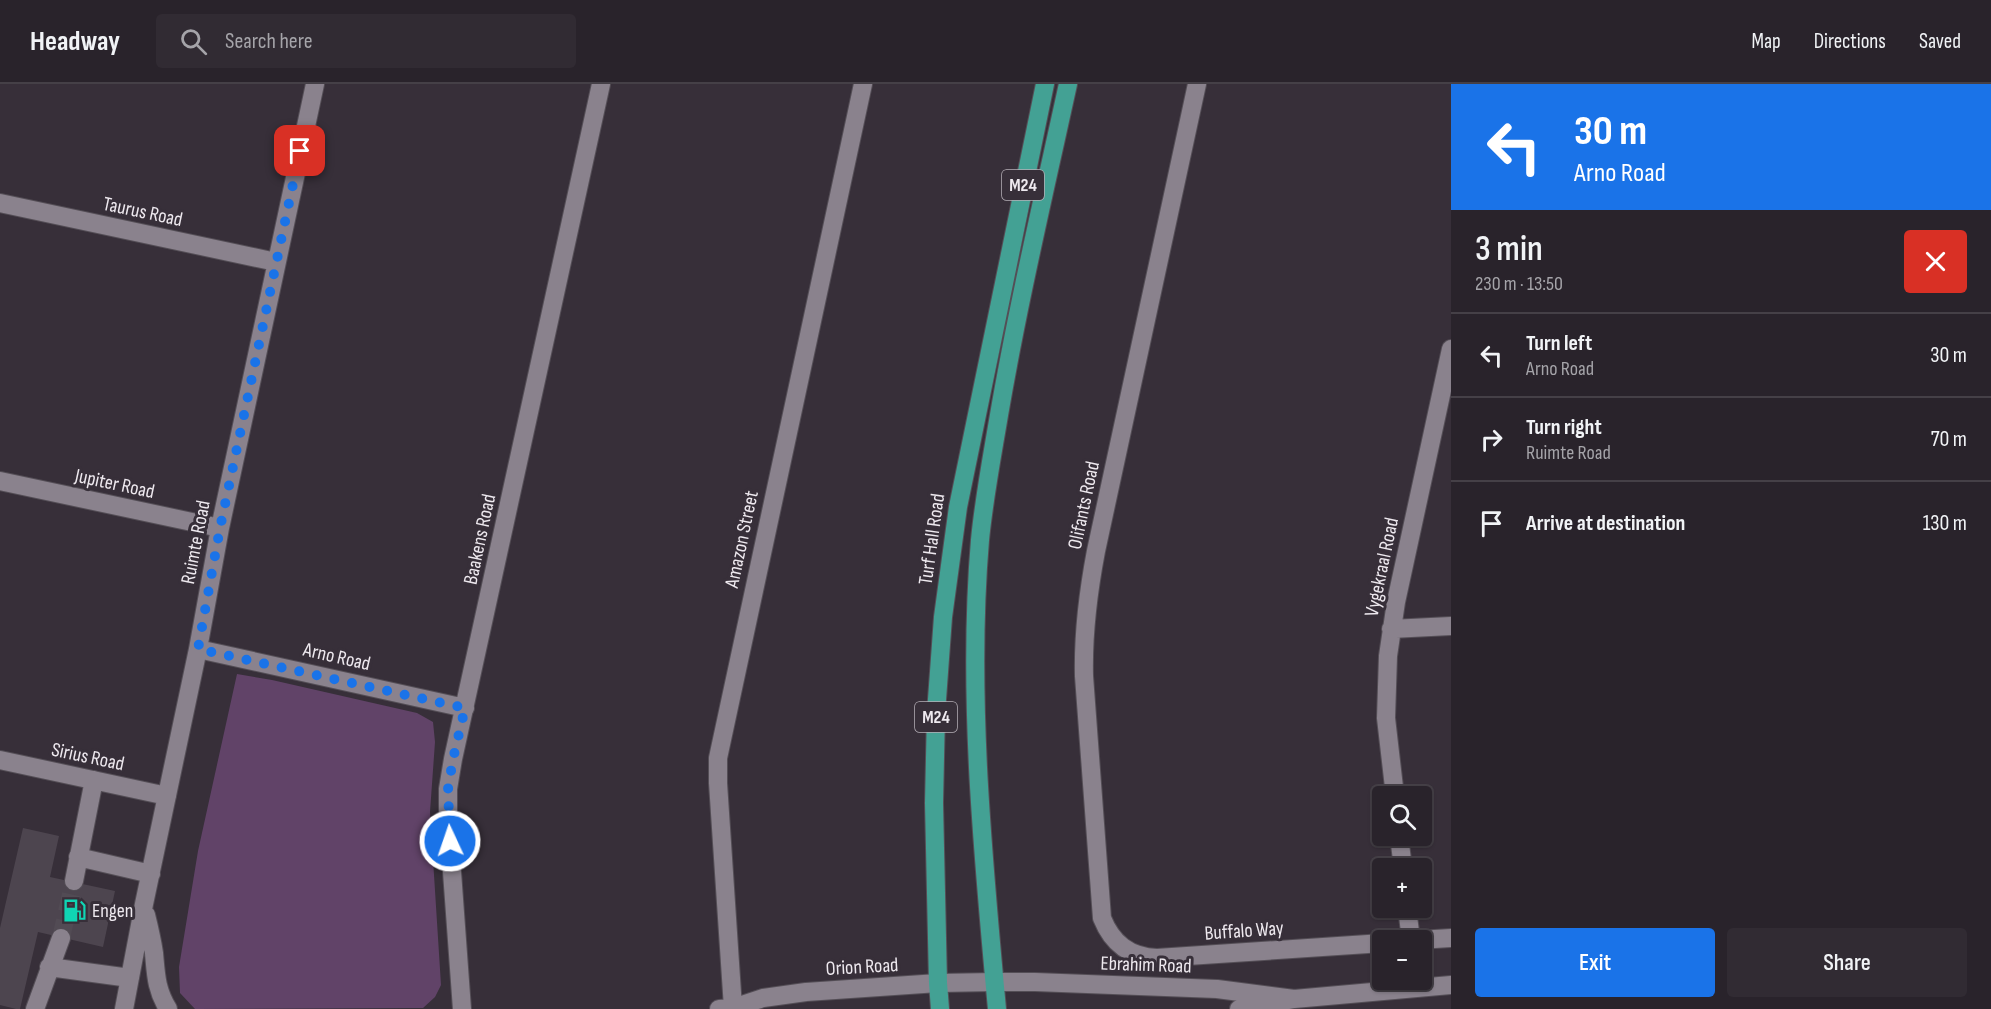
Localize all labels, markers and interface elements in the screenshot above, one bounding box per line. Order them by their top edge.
search box [156,14,576,68]
text: Headway [30,25,120,58]
icon: search [177,25,210,58]
text: Search here [225,28,312,55]
text: Map [1751,29,1781,54]
text: Directions [1814,29,1886,54]
text: Saved [1919,29,1961,54]
text: 30 m [1574,106,1647,157]
icon: left [1475,108,1553,186]
pin [274,125,325,176]
icon: arrive [283,134,316,167]
text: Arno Road [1574,157,1666,189]
road number: M24 [1002,170,1044,200]
street label: Taurus Road [101,192,185,232]
text: 3 min [1475,228,1543,271]
button: close [1904,230,1967,293]
text: 230 m · 13:50 [1475,272,1563,296]
text: Turn left [1526,330,1592,357]
icon: left [1475,339,1508,372]
text: 30 m [1930,342,1967,369]
text: Arno Road [1526,357,1594,381]
text: Turn right [1526,414,1602,441]
icon: right [1475,423,1508,456]
text: 70 m [1931,426,1967,453]
text: Ruimte Road [1526,441,1611,465]
street label: Olifants Road [1063,459,1105,551]
street label: Jupiter Road [72,464,157,504]
street label: Amazon Street [720,488,764,591]
street label: Baakens Road [459,492,501,587]
street label: Turf Hall Road [914,492,950,586]
street label: Ruimte Road [176,498,216,586]
icon: arrive [1475,507,1508,540]
text: Arrive at destination [1526,510,1685,537]
text: 130 m [1923,510,1967,537]
street label: Vygekraal Road [1360,515,1404,619]
street label: Arno Road [300,637,373,676]
road number: M24 [915,702,957,732]
street label: Sirius Road [49,738,126,776]
map controls [1372,786,1432,990]
button: search [1372,786,1432,846]
position arrow [418,809,482,873]
button: + [1372,858,1432,918]
fuel station icon: Engen [61,897,87,923]
place label: Engen [92,899,133,923]
street label: Buffalo Way [1204,916,1285,946]
button: Exit [1475,928,1715,997]
button: Share [1727,928,1967,997]
button: − [1372,930,1432,990]
street label: Ebrahim Road [1100,951,1192,979]
street label: Orion Road [825,953,899,981]

